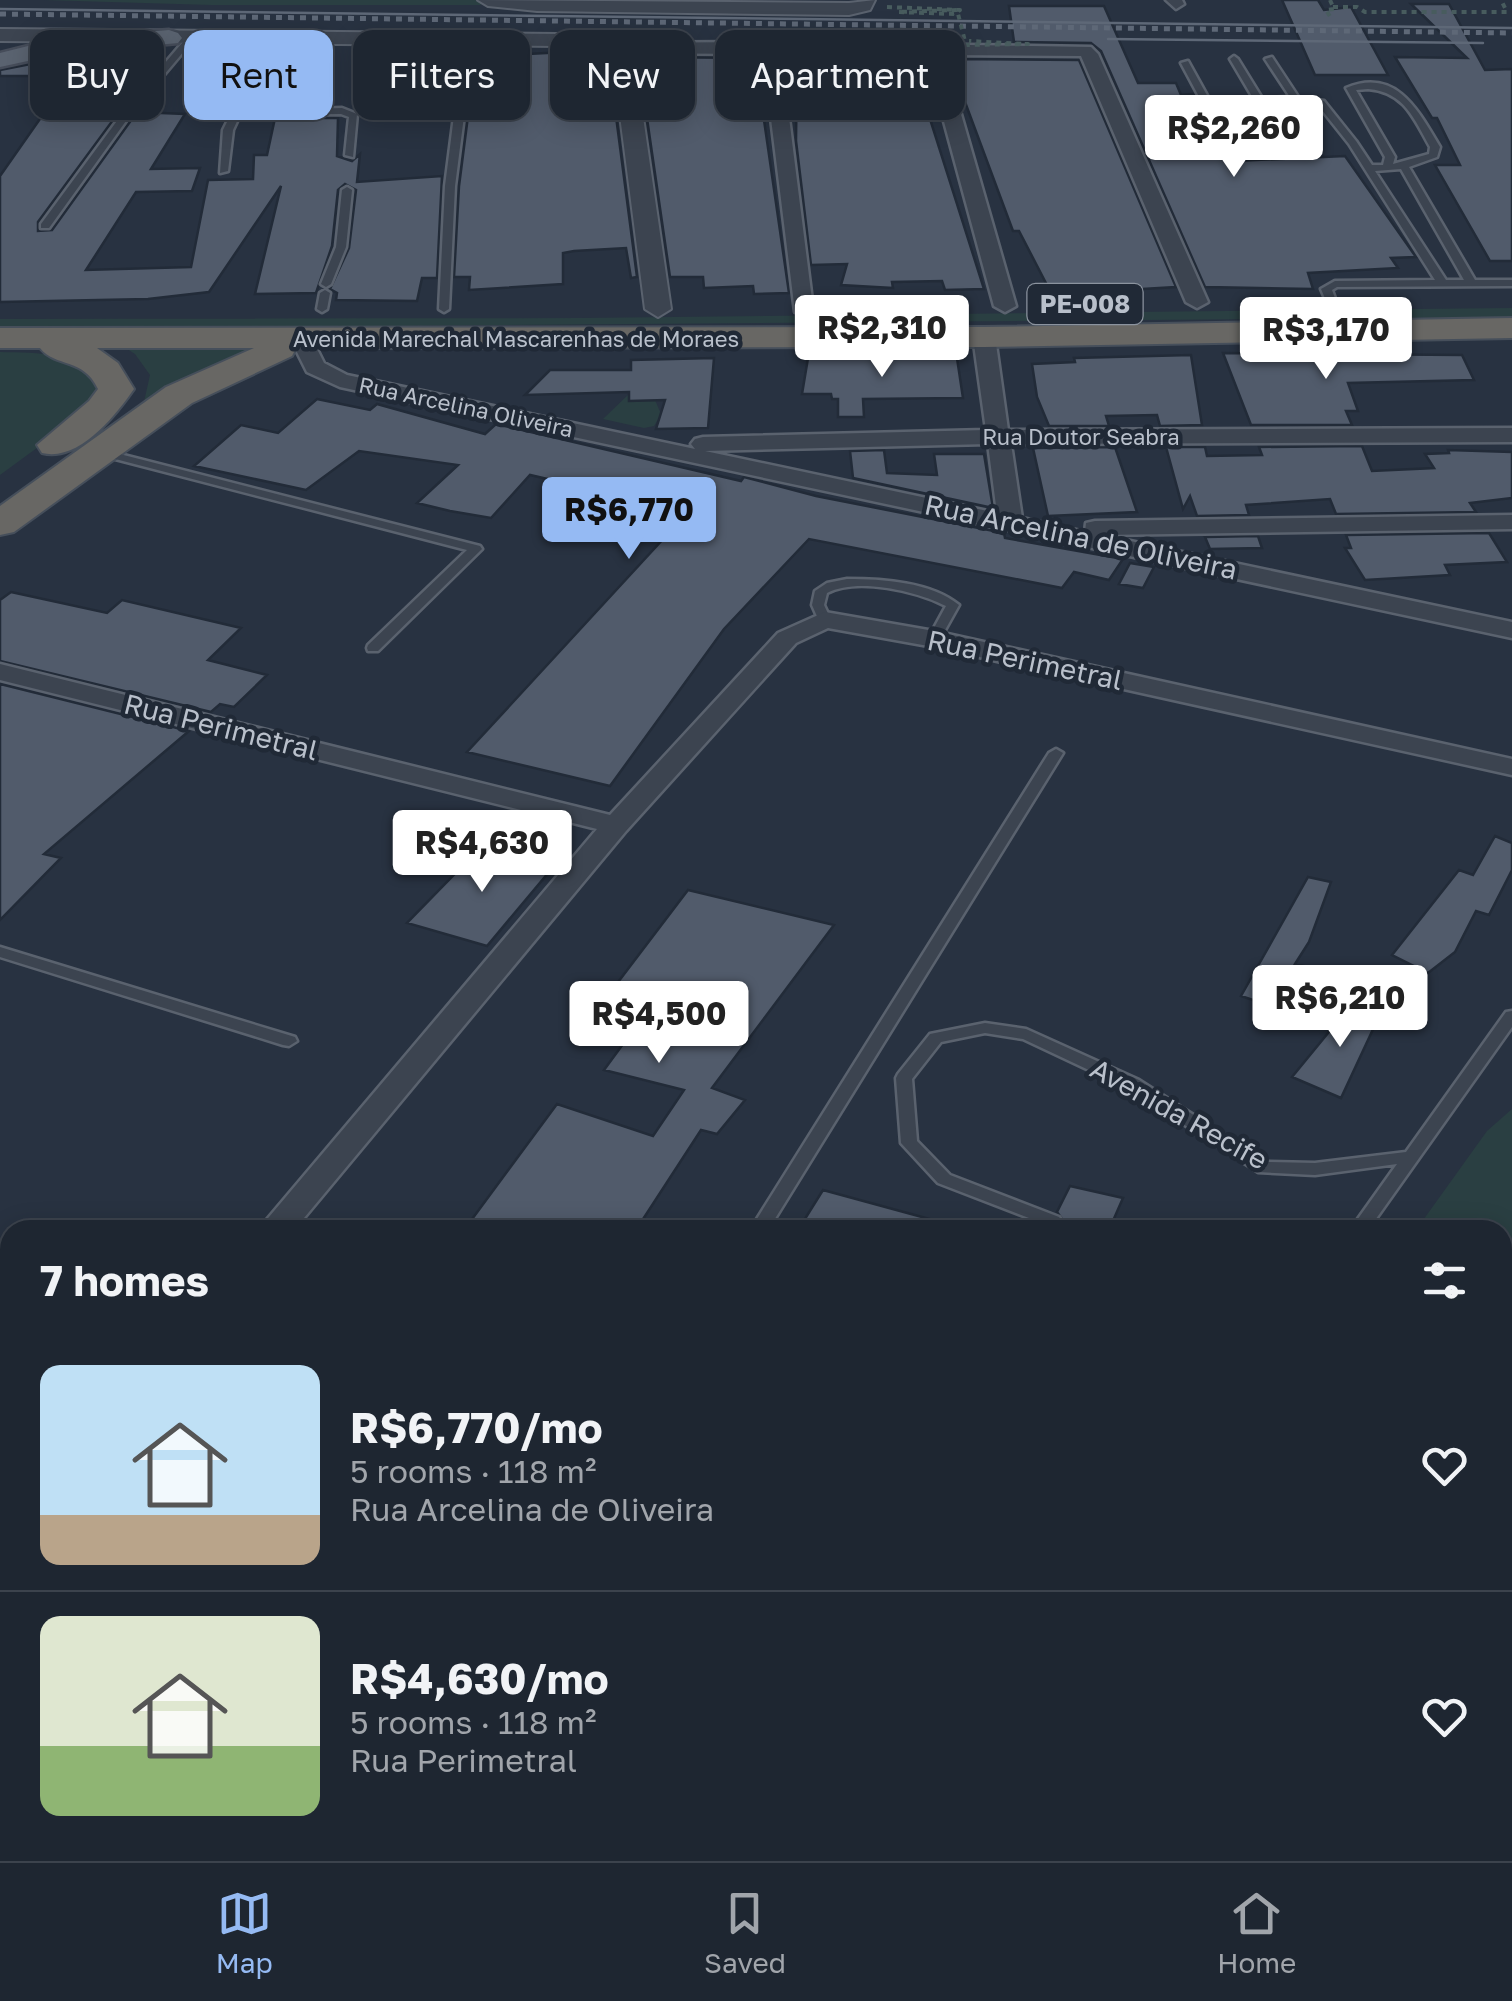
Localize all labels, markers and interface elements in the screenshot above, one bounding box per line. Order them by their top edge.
chip: Buy [30,30,164,120]
chip: Rent [184,30,333,120]
chip: Filters [353,30,530,120]
chip: New [550,30,695,120]
chip: Apartment [715,30,965,120]
pin: R$2,260 [1142,95,1326,180]
text: R$2,260 [1167,108,1301,146]
road number: PE-008 [1028,284,1142,324]
pin: R$2,310 [790,295,974,380]
pin: R$3,170 [1234,297,1418,382]
text: R$2,310 [817,308,947,346]
text: R$3,170 [1262,310,1390,348]
street label: Avenida Marechal Mascarenhas de Moraes [293,325,739,352]
street label: Rua Arcelina Oliveira [356,371,576,442]
street label: Rua Doutor Seabra [982,423,1180,450]
pin: R$6,770 [537,477,721,562]
street label: Rua Arcelina de Oliveira [922,487,1240,586]
text: R$6,770 [564,490,694,528]
street label: Rua Perimetral [925,623,1126,696]
street label: Rua Perimetral [121,686,321,767]
pin: R$4,630 [390,810,574,895]
text: R$4,630 [415,823,549,861]
pin: R$6,210 [1248,965,1432,1050]
text: R$6,210 [1274,978,1406,1016]
pin: R$4,500 [567,981,751,1066]
text: R$4,500 [591,994,727,1032]
street label: Avenida Recife [1085,1051,1273,1176]
icon: filters [1417,1253,1472,1308]
text: 7 homes [40,1255,209,1305]
text: R$6,770/mo [350,1402,603,1452]
icon: home [120,1405,240,1525]
icon: heart [1417,1438,1472,1493]
text: 5 rooms · 118 m² [350,1452,596,1490]
text: Rua Arcelina de Oliveira [350,1490,714,1528]
text: R$4,630/mo [350,1653,609,1703]
icon: home [120,1656,240,1776]
icon: heart [1417,1689,1472,1744]
text: 5 rooms · 118 m² [350,1703,596,1741]
text: Rua Perimetral [350,1741,577,1779]
tab: Map [216,1886,273,1979]
tab: Saved [704,1886,786,1979]
tab: Home [1217,1886,1296,1979]

